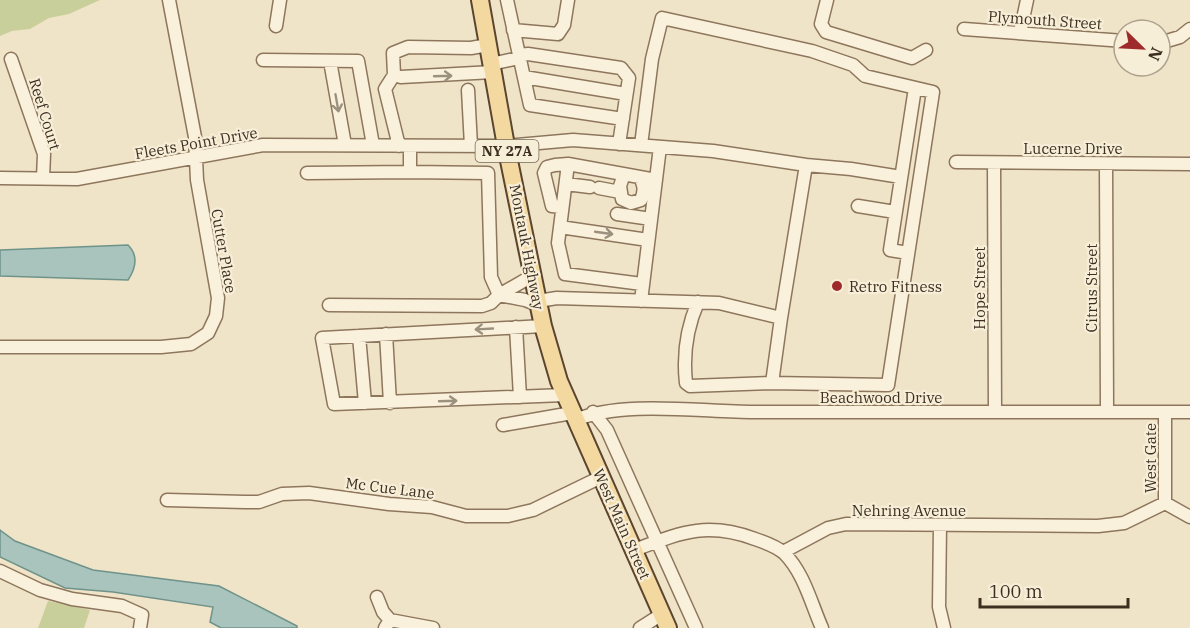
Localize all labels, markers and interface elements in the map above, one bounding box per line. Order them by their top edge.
street label: Plymouth Street [987,7,1103,33]
north arrow [1112,18,1172,78]
text: N [1144,44,1167,64]
one-way arrow [433,70,453,81]
street label: Reef Court [25,76,65,152]
one-way arrow [332,93,343,112]
street label: Fleets Point Drive [133,123,259,163]
street label: Lucerne Drive [1023,139,1123,158]
road number: NY 27A [476,140,538,162]
street label: Montauk Highway [506,183,548,311]
street label: Cutter Place [207,207,241,295]
one-way arrow [594,228,613,239]
street label: Citrus Street [1082,244,1101,332]
street label: Hope Street [970,246,989,330]
place label: Retro Fitness [849,277,942,296]
marker: Retro Fitness [830,279,844,293]
one-way arrow [475,324,495,335]
street label: Beachwood Drive [820,388,942,407]
one-way arrow [438,395,458,406]
street label: West Gate [1141,423,1160,493]
street label: West Main Street [589,466,655,582]
street label: Mc Cue Lane [344,473,436,503]
street label: Nehring Avenue [852,501,966,520]
scale bar [980,571,1128,609]
text: 100 m [989,580,1043,603]

